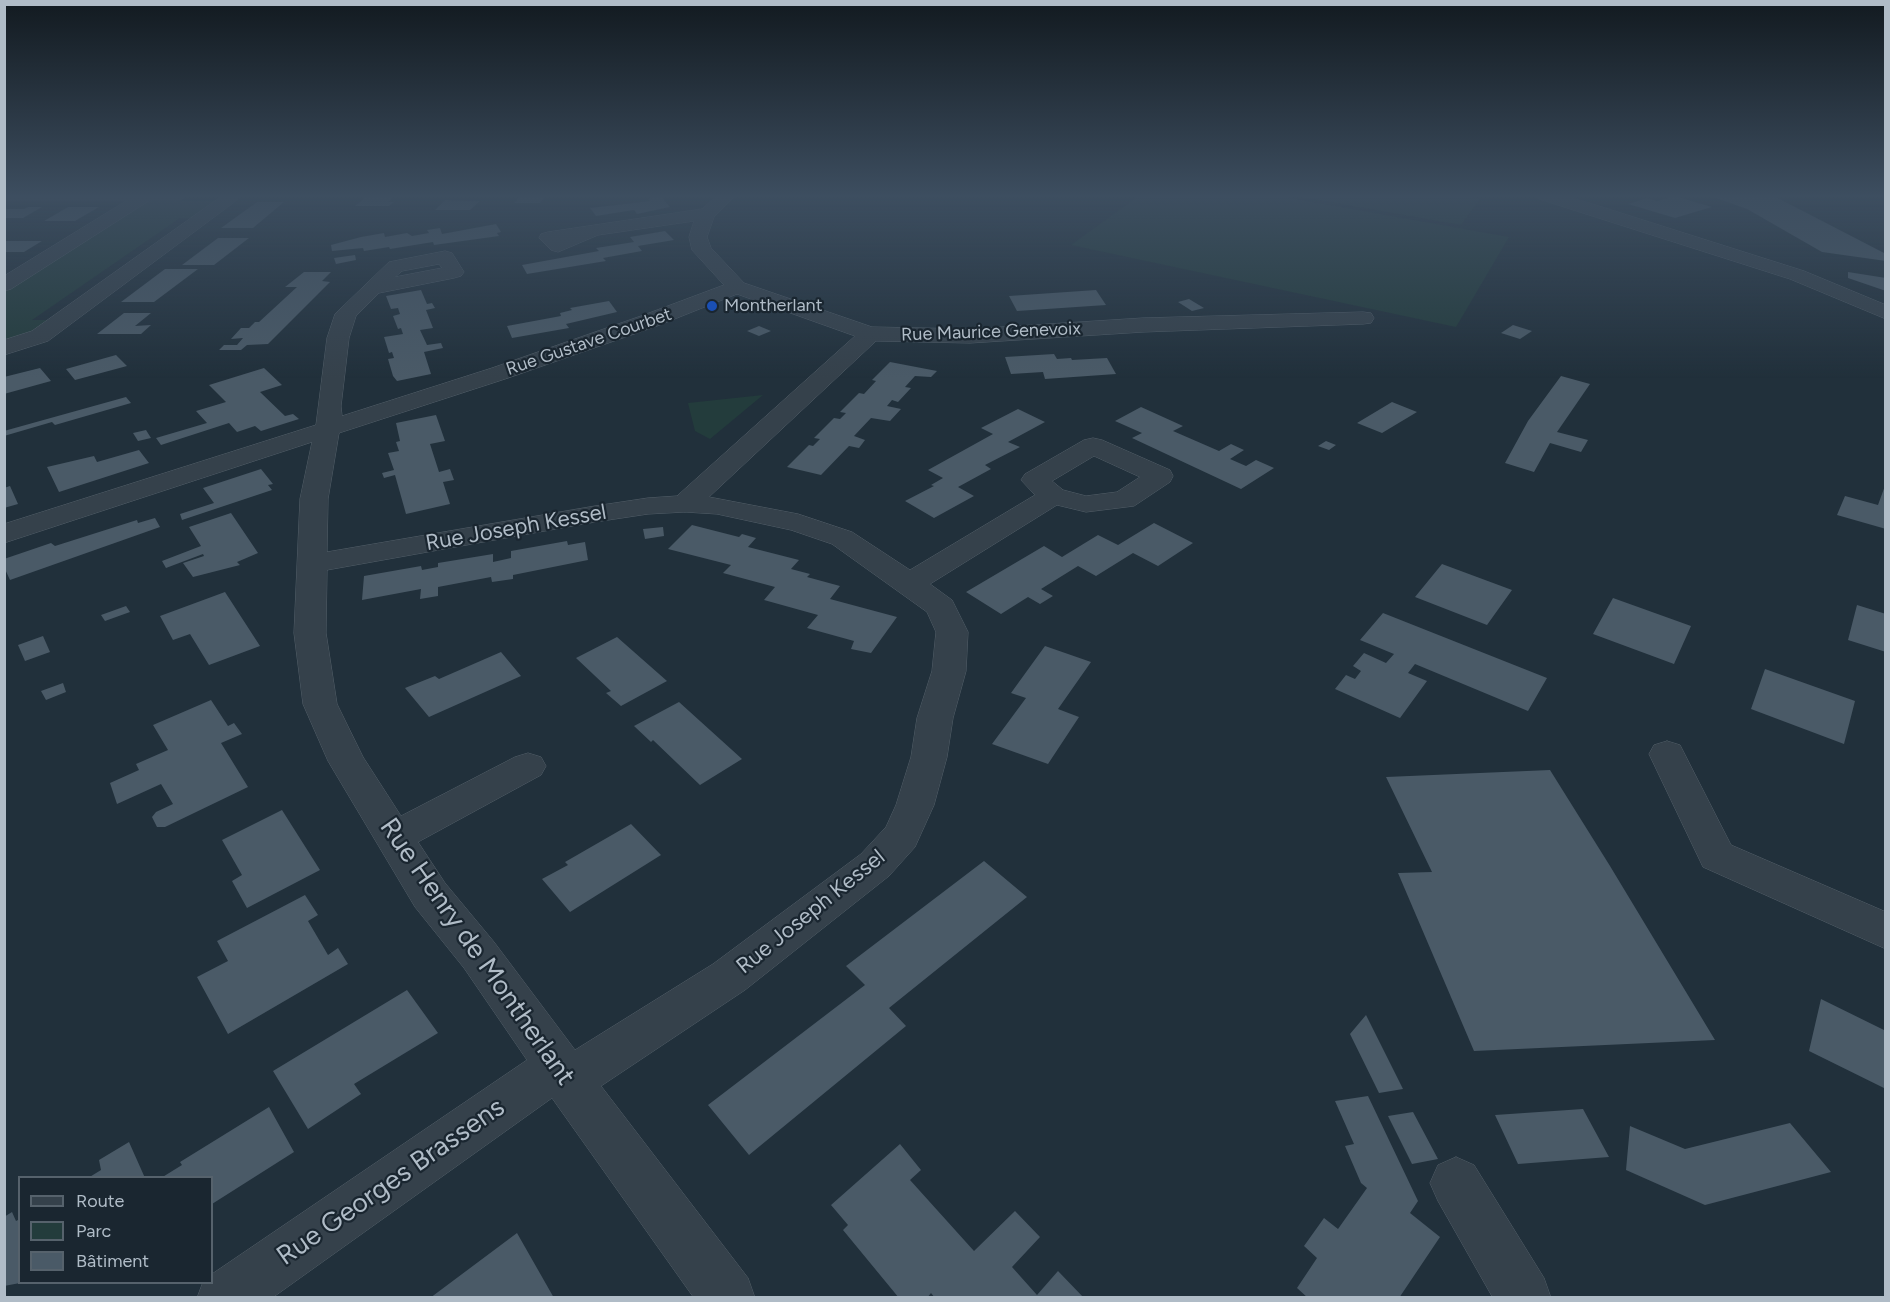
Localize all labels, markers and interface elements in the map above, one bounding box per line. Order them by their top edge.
place label: Montherlant [724,295,822,317]
marker: Montherlant [705,299,719,313]
street label: Rue Gustave Courbet [503,304,675,380]
street label: Rue Maurice Genevoix [901,318,1081,346]
street label: Rue Joseph Kessel [424,499,608,557]
street label: Rue Henry de Montherlant [372,812,582,1092]
street label: Rue Joseph Kessel [732,844,890,980]
street label: Rue Georges Brassens [271,1091,511,1273]
legend [18,1176,213,1284]
text: Route [76,1190,124,1212]
text: Parc [76,1220,111,1242]
text: Bâtiment [76,1250,149,1272]

